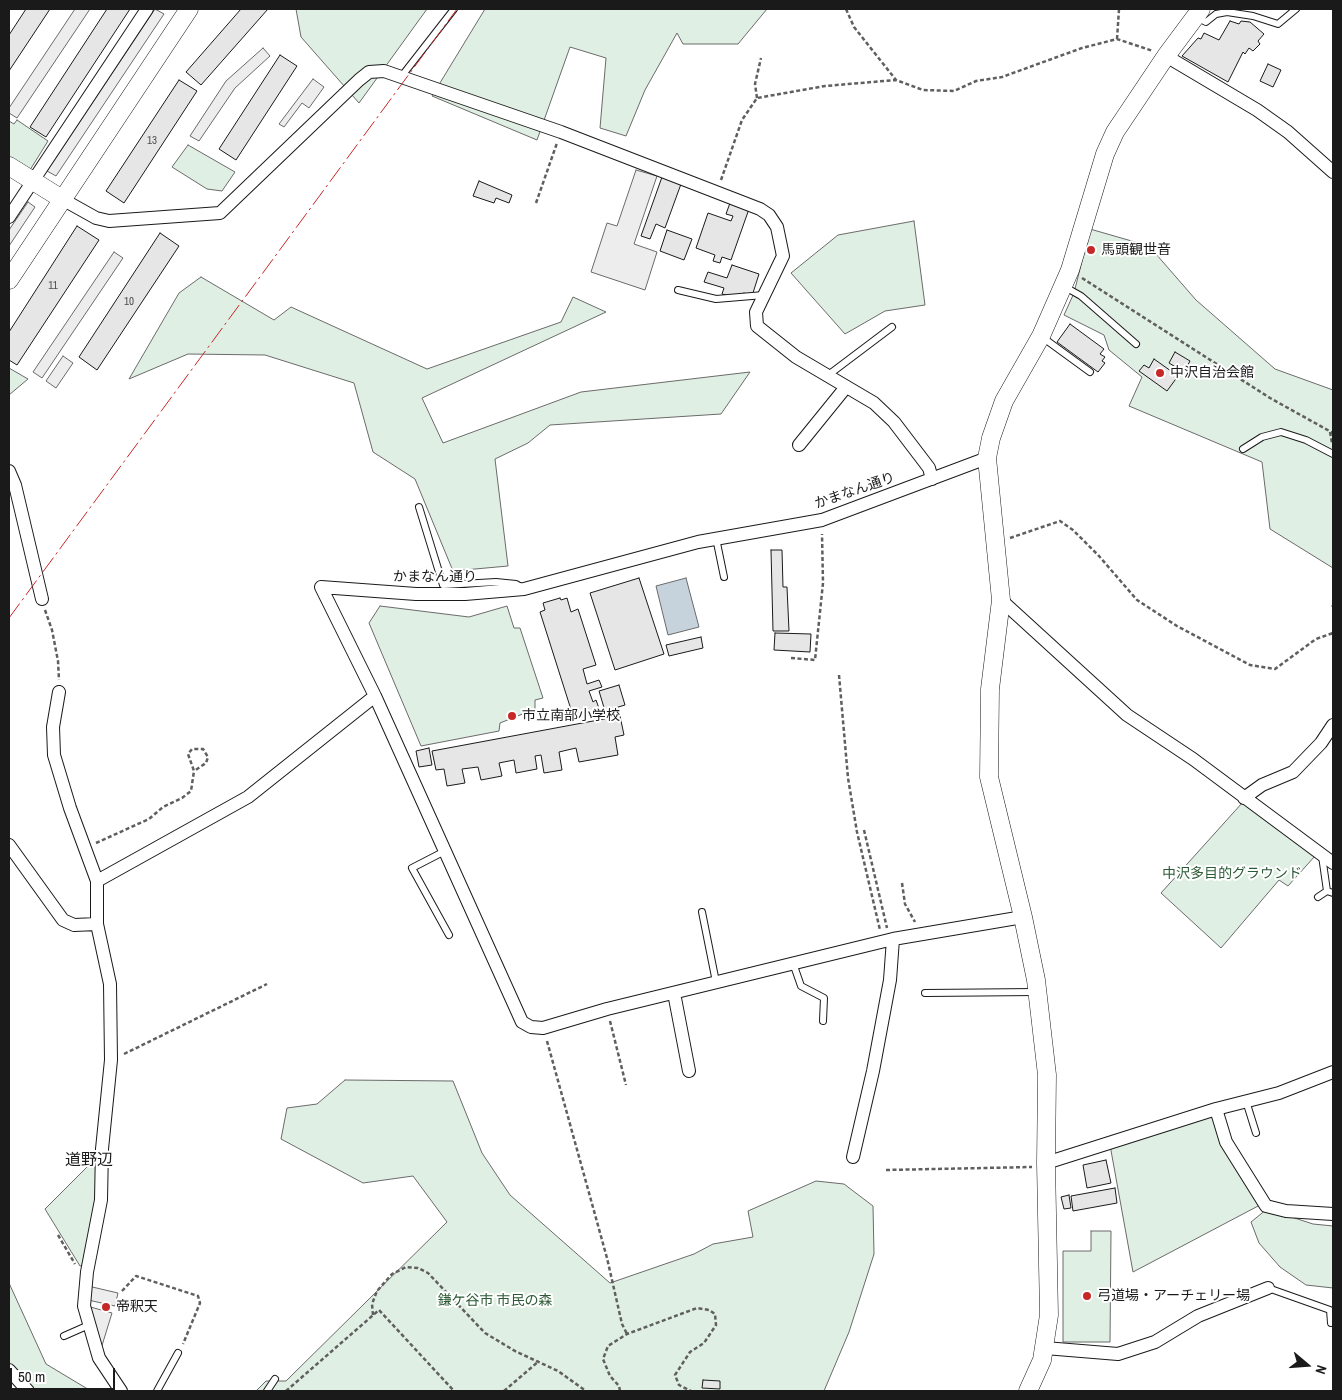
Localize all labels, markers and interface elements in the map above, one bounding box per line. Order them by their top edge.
house number: 13 [147,134,157,148]
place label: 馬頭観世音 [1101,242,1171,258]
marker: 馬頭観世音 [1085,244,1097,256]
house number: 11 [48,279,58,293]
house number: 10 [124,295,134,309]
place label: 中沢自治会館 [1170,365,1254,381]
marker: 中沢自治会館 [1154,367,1166,379]
street label: かまなん通り [813,469,897,513]
street label: かまなん通り [393,569,477,585]
place label: 市立南部小学校 [522,708,620,724]
marker: 市立南部小学校 [506,710,518,722]
park label: 中沢多目的グラウンド [1162,866,1302,882]
district label: 道野辺 [65,1151,113,1171]
place label: 弓道場・アーチェリー場 [1097,1288,1250,1304]
marker: 弓道場・アーチェリー場 [1081,1290,1093,1302]
park label: 鎌ケ谷市 市民の森 [437,1293,553,1309]
place label: 帝釈天 [116,1299,158,1315]
marker: 帝釈天 [100,1301,112,1313]
north arrow [1282,1340,1332,1390]
scale bar [12,1358,118,1390]
text: N [1311,1363,1331,1376]
text: 50 m [18,1366,45,1387]

